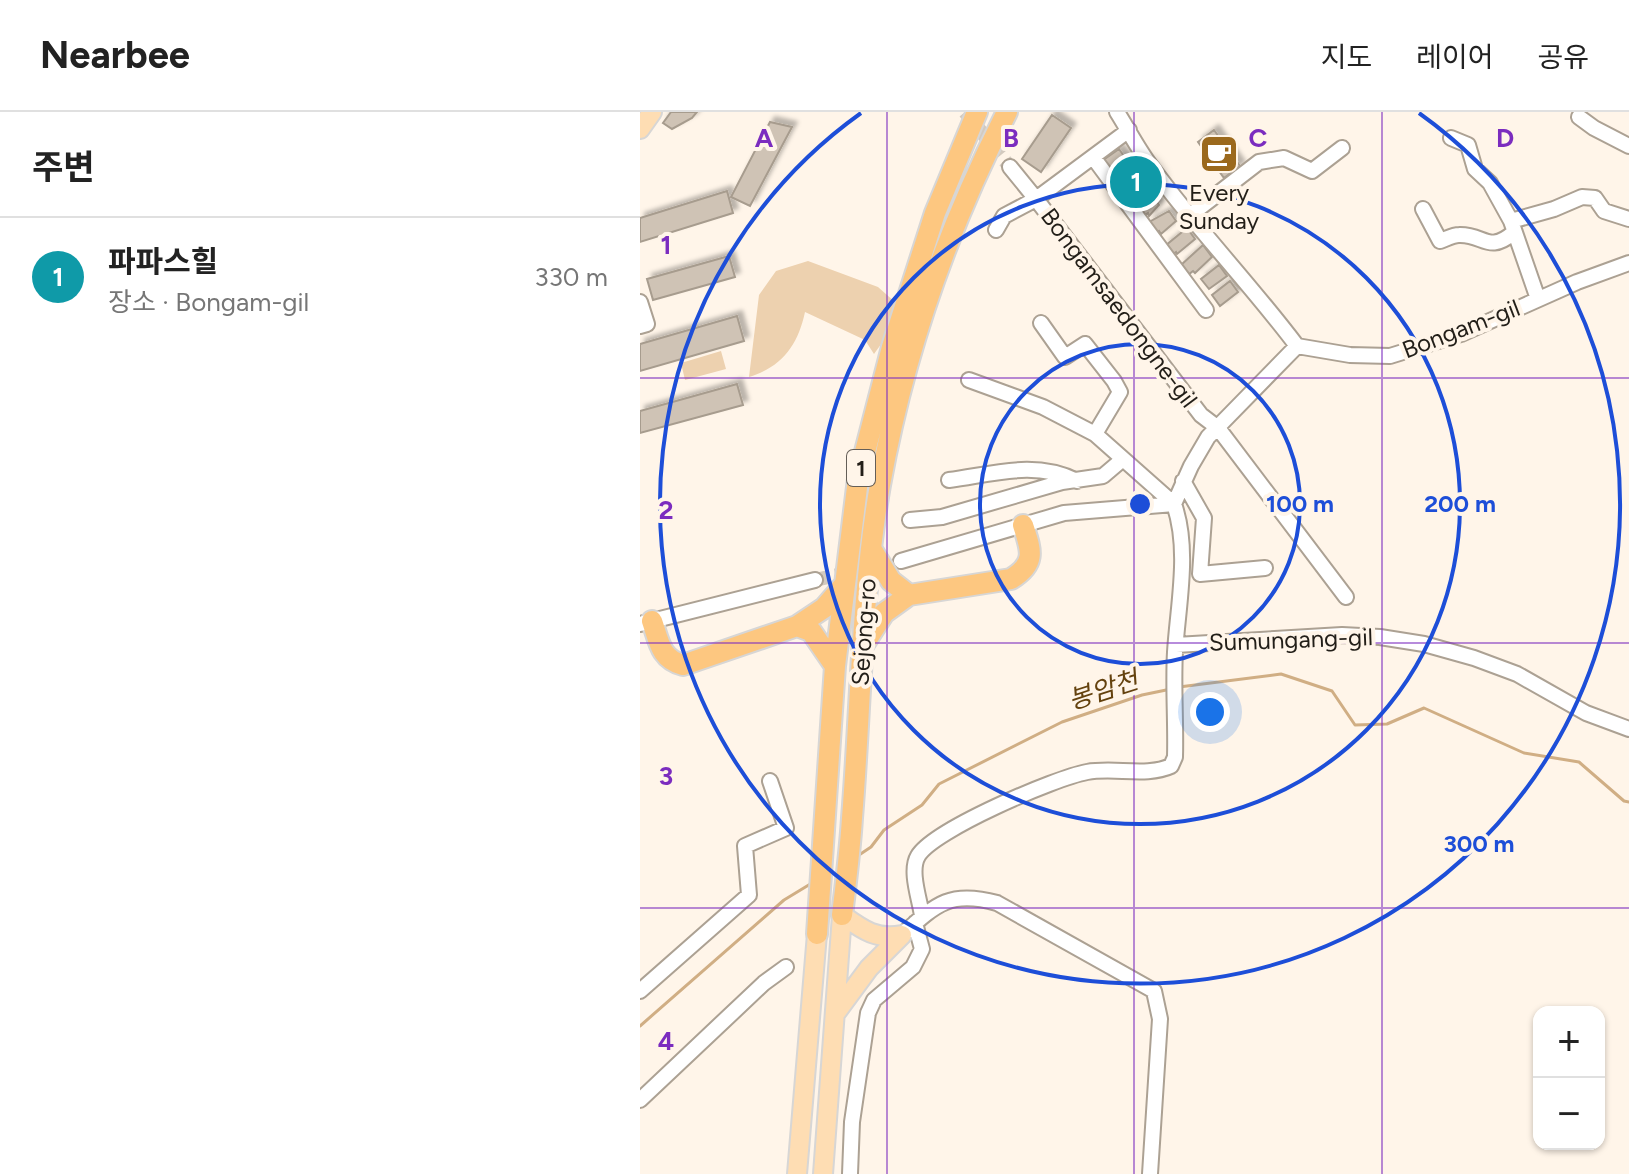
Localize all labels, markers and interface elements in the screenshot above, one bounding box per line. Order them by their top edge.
text: Nearbee [40,32,190,78]
text: 지도 [1321,40,1372,74]
text: 레이어 [1416,40,1493,74]
text: 공유 [1537,40,1589,74]
text: A [755,122,774,154]
text: B [1003,122,1019,154]
text: C [1249,122,1268,154]
text: D [1496,122,1514,154]
cafe icon: Every Sunday [1198,133,1240,175]
text: 주변 [32,147,95,188]
pin: 1 [1110,152,1162,212]
place label: Every Sunday [1179,178,1260,235]
street label: Bongamsaedongne-gil [1035,202,1204,413]
text: 1 [661,229,671,261]
text: 파파스힐 [108,243,218,280]
text: 1 [53,261,63,293]
text: 330 m [534,261,608,293]
text: 장소 · Bongam-gil [108,286,309,318]
street label: Bongam-gil [1398,293,1524,364]
road number: 1 [847,450,875,486]
text: 100 m [1266,489,1334,518]
text: 200 m [1424,489,1496,518]
centre of rings [1126,490,1154,518]
text: 2 [658,494,674,526]
street label: Sejong-ro [845,577,882,687]
street label: Sumungang-gil [1208,622,1373,657]
water label: 봉암천 [1064,663,1145,716]
your location [1190,692,1230,732]
text: 3 [659,760,673,792]
text: 300 m [1443,829,1515,858]
map controls [1533,1006,1605,1150]
button: + [1533,1006,1605,1078]
text: 4 [658,1025,674,1057]
button: − [1533,1078,1605,1150]

